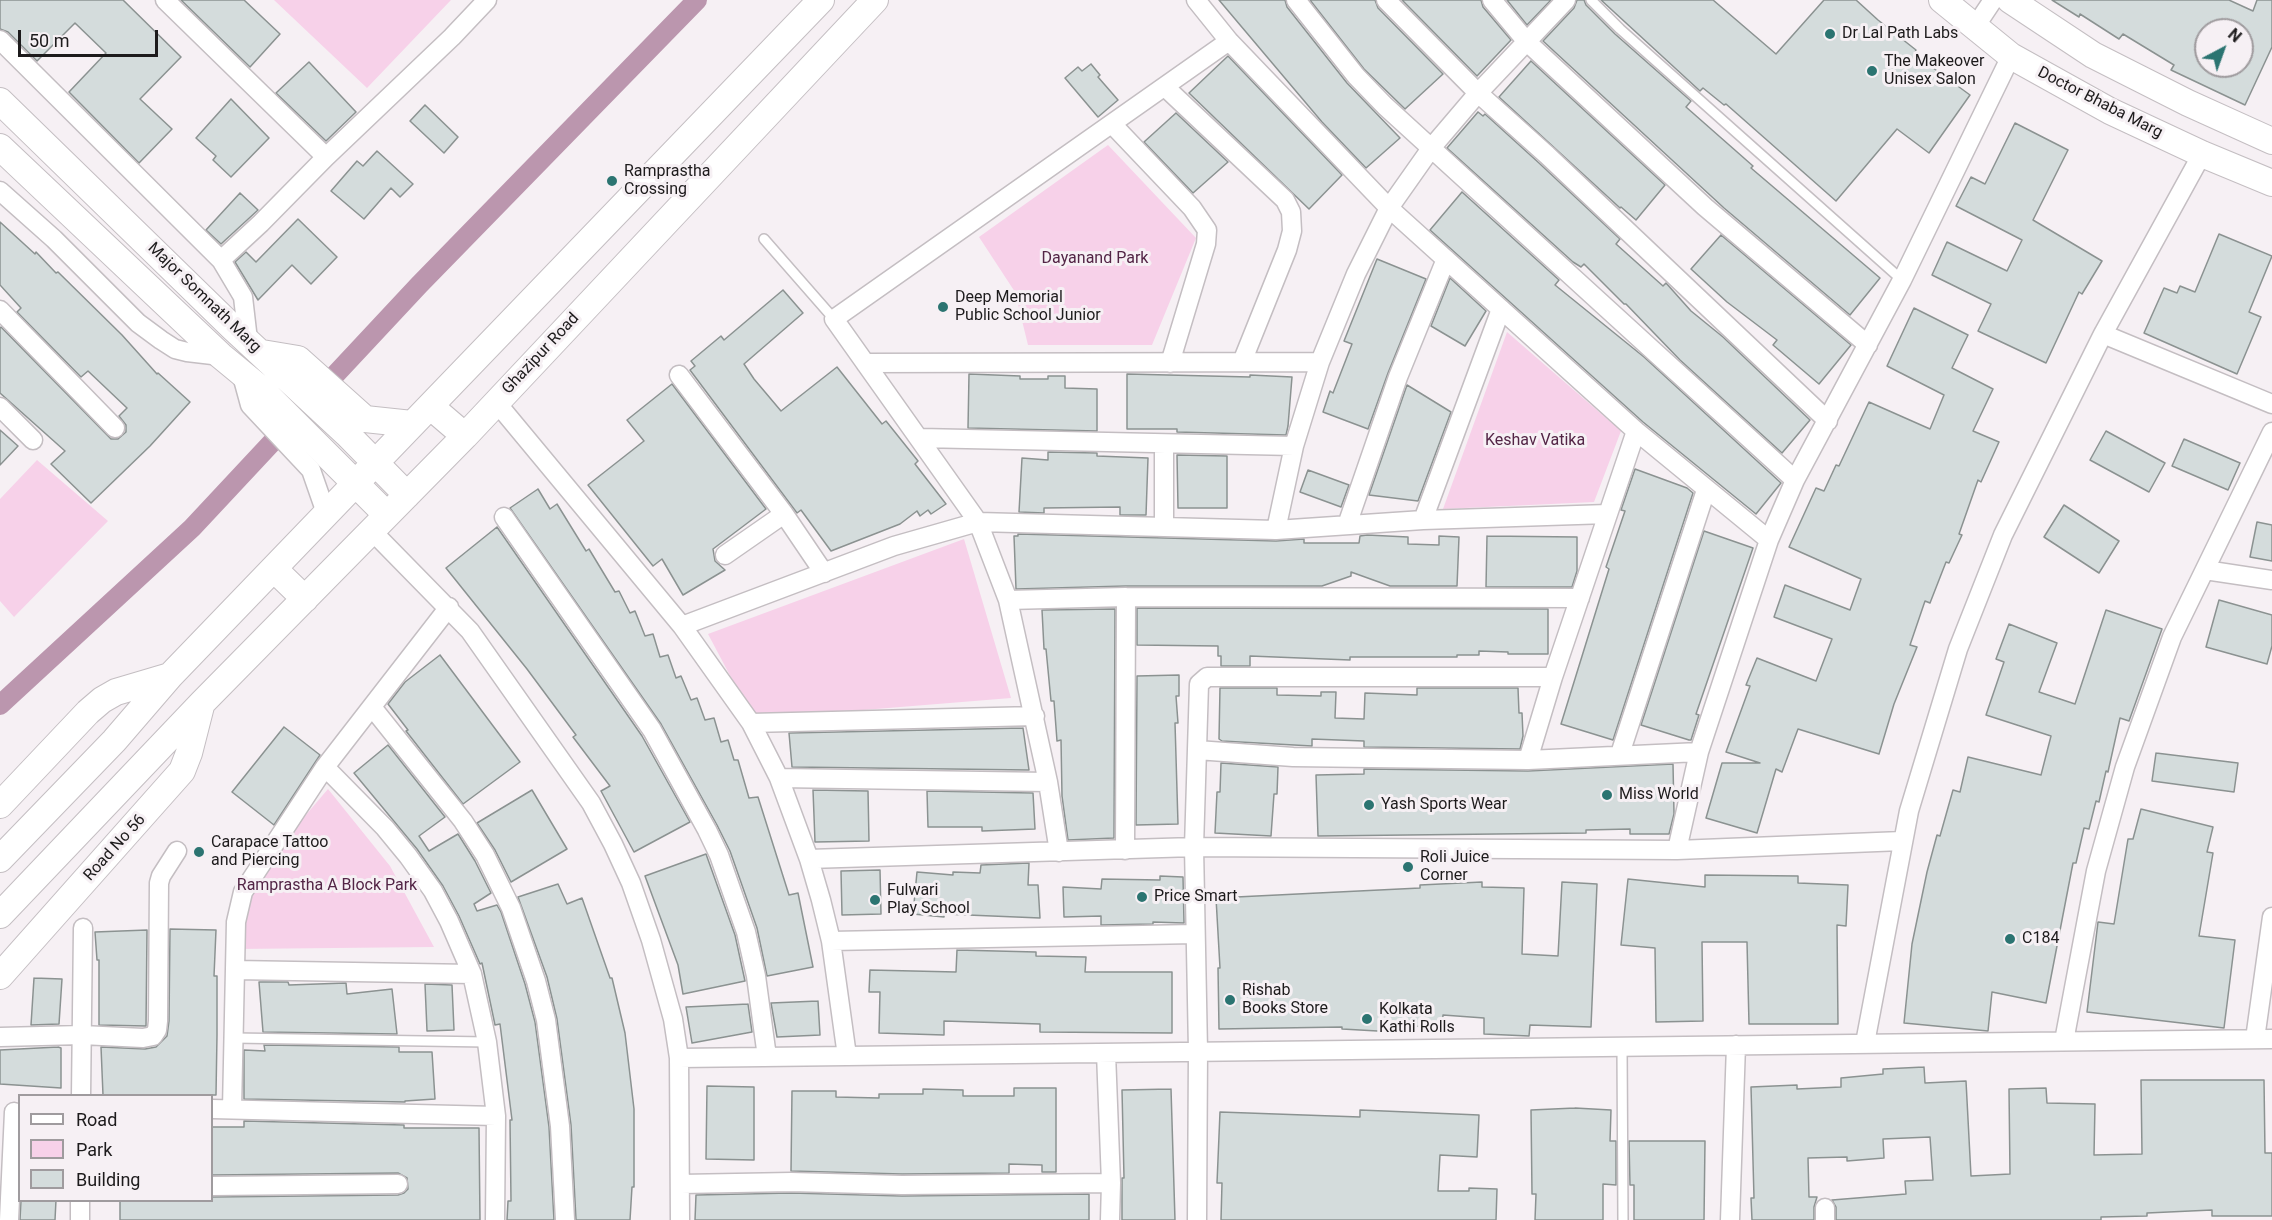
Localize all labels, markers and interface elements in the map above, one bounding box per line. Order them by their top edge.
scale bar [21,18,160,56]
north arrow [2194,18,2254,78]
place label: Dr Lal Path Labs [1842,24,1958,44]
text: N [2224,25,2245,46]
marker: Dr Lal Path Labs [1823,27,1837,41]
text: 50 m [29,30,69,51]
place label: The Makeover Unisex Salon [1884,52,1984,90]
street label: Doctor Bhaba Marg [2034,63,2166,143]
marker: The Makeover Unisex Salon [1865,64,1879,78]
place label: Ramprastha Crossing [624,162,710,200]
marker: Ramprastha Crossing [605,174,619,188]
street label: Major Somnath Marg [143,239,265,357]
park label: Dayanand Park [1042,249,1148,269]
place label: Deep Memorial Public School Junior [955,288,1101,326]
marker: Deep Memorial Public School Junior [936,300,950,314]
street label: Ghazipur Road [498,309,584,399]
park label: Keshav Vatika [1485,431,1585,451]
place label: Miss World [1619,785,1699,805]
marker: Miss World [1600,788,1614,802]
place label: Yash Sports Wear [1381,795,1507,815]
marker: Yash Sports Wear [1362,798,1376,812]
street label: Road No 56 [80,811,150,885]
place label: Carapace Tattoo and Piercing [211,833,328,871]
marker: Carapace Tattoo and Piercing [192,845,206,859]
place label: Roli Juice Corner [1420,848,1489,886]
marker: Roli Juice Corner [1401,860,1415,874]
park label: Ramprastha A Block Park [237,876,417,896]
place label: Fulwari Play School [887,881,970,919]
place label: Price Smart [1154,887,1238,907]
marker: Price Smart [1135,890,1149,904]
marker: Fulwari Play School [868,893,882,907]
place label: C184 [2022,929,2059,949]
marker: C184 [2003,932,2017,946]
place label: Rishab Books Store [1242,981,1328,1019]
marker: Rishab Books Store [1223,993,1237,1007]
place label: Kolkata Kathi Rolls [1379,1000,1455,1038]
marker: Kolkata Kathi Rolls [1360,1012,1374,1026]
legend [18,1094,213,1202]
text: Road [76,1109,117,1130]
text: Park [76,1139,112,1160]
text: Building [76,1169,140,1190]

